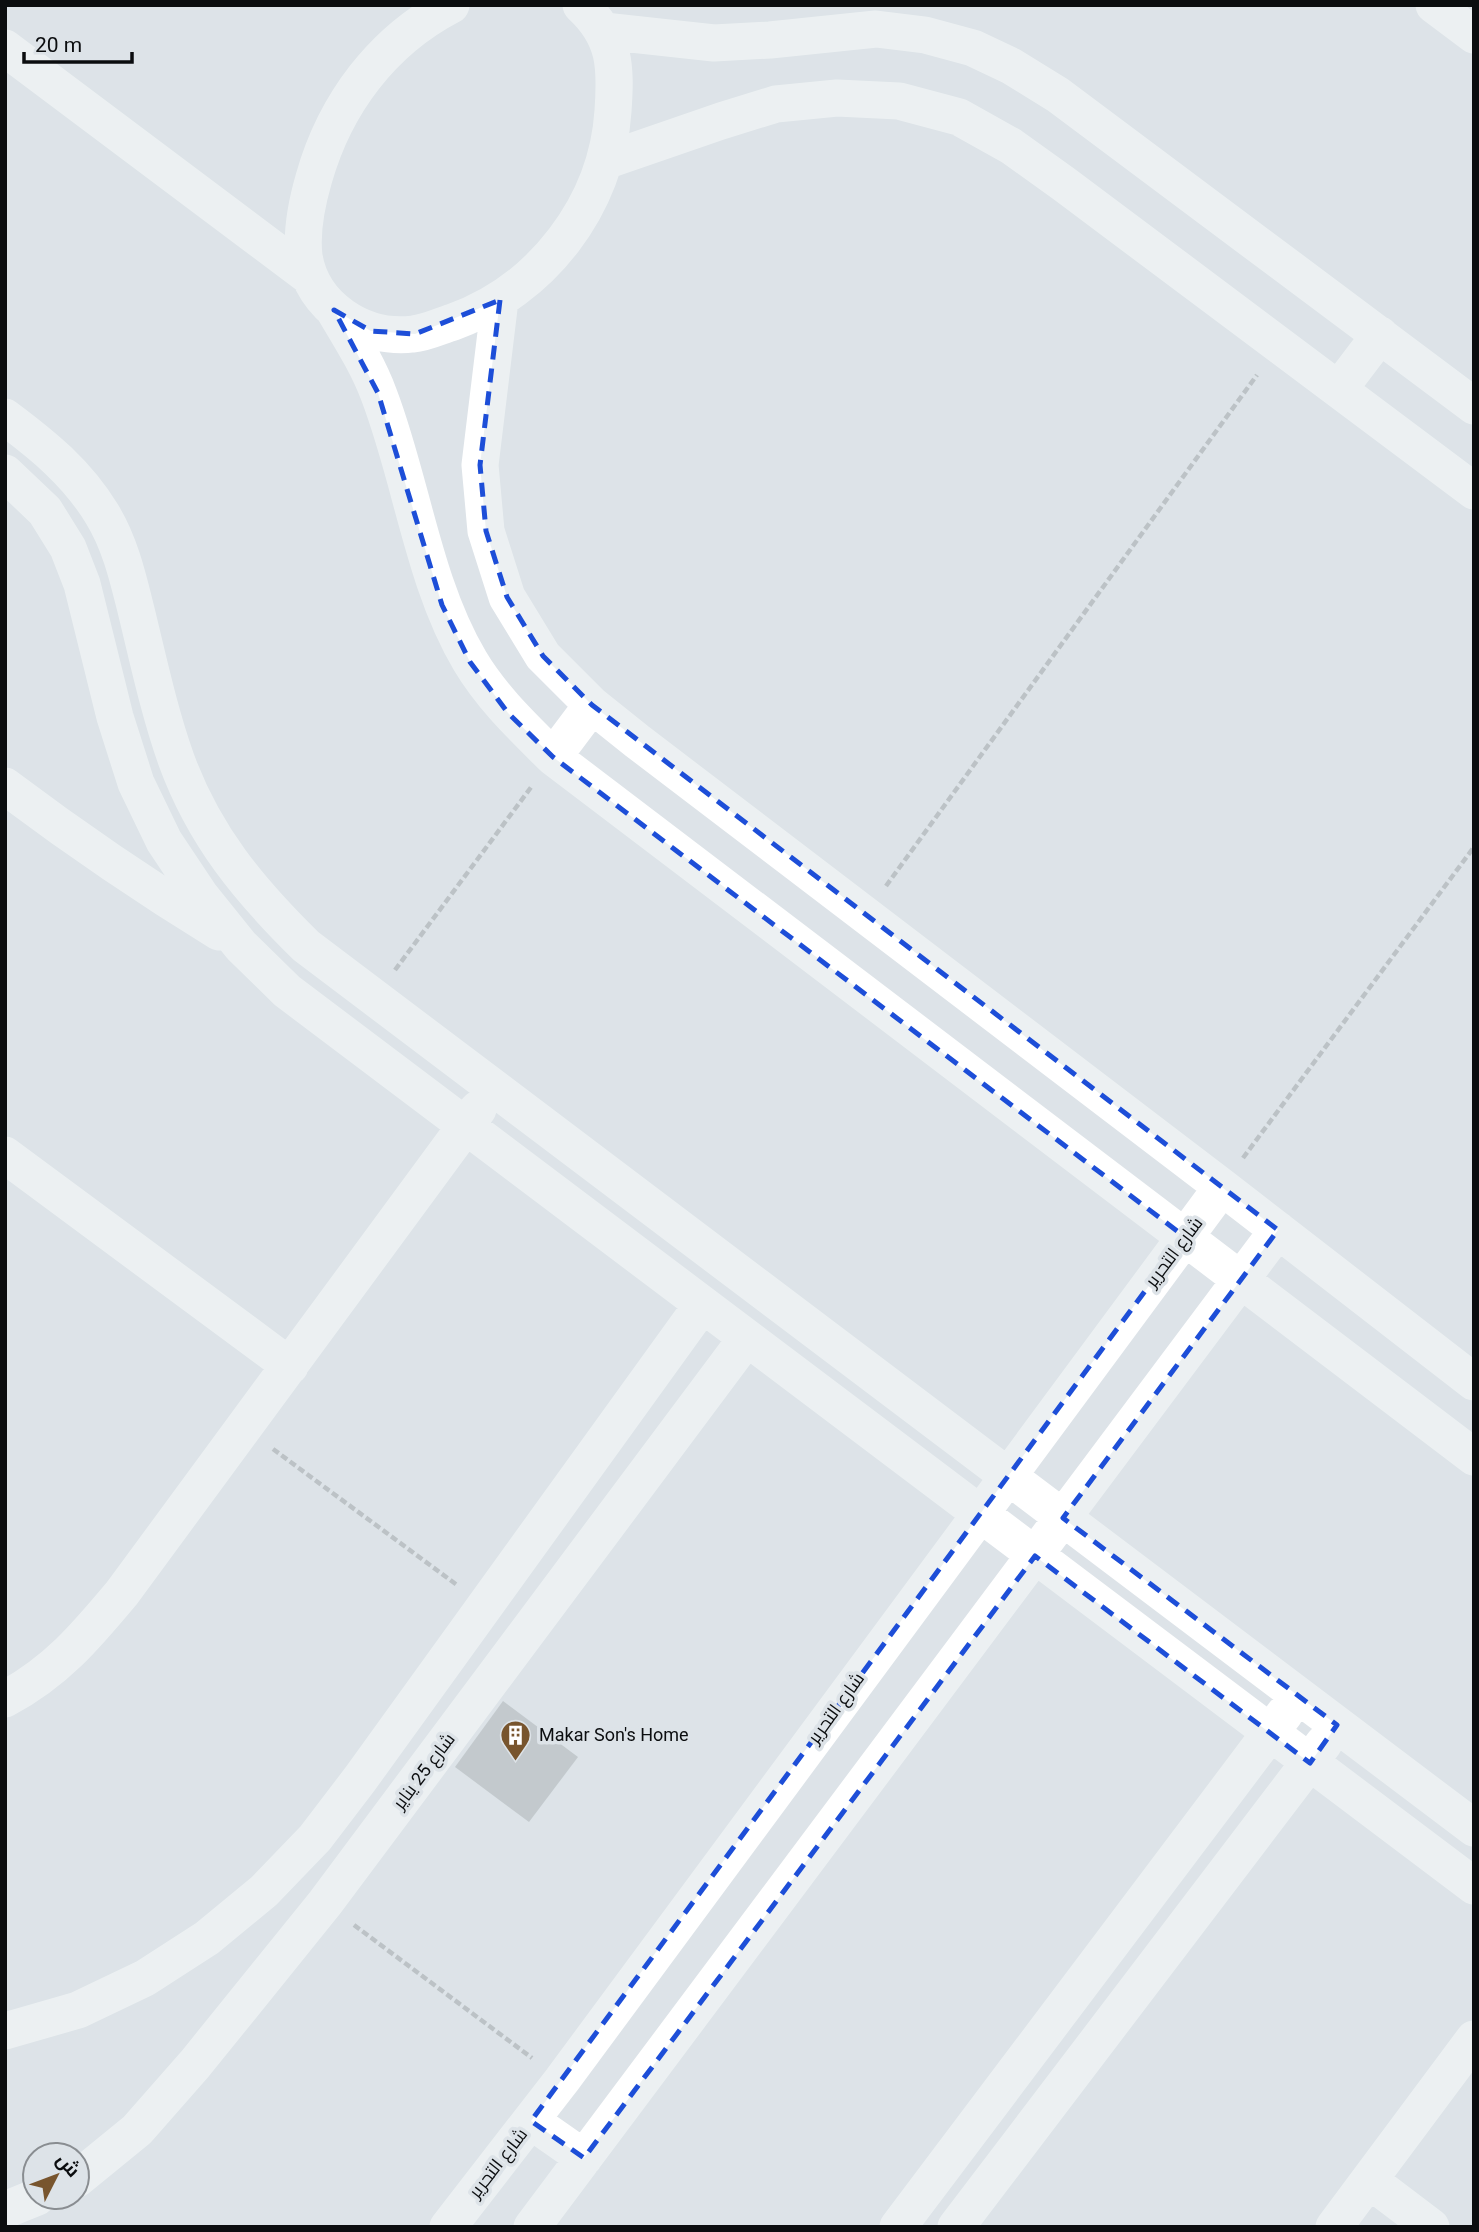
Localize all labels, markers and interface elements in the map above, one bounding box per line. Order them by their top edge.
scale bar [24,21,133,65]
text: 20 m [35,33,82,57]
street label: شارع التحرير [1140,1213,1208,1293]
street label: شارع التحرير [802,1668,870,1749]
building icon: Makar Son's Home [499,1718,533,1762]
place label: Makar Son's Home [539,1724,689,1745]
street label: شارع 25 يناير [388,1729,461,1815]
street label: شارع التحرير [463,2124,533,2204]
north arrow [21,2141,91,2211]
text: ش [52,2148,85,2182]

